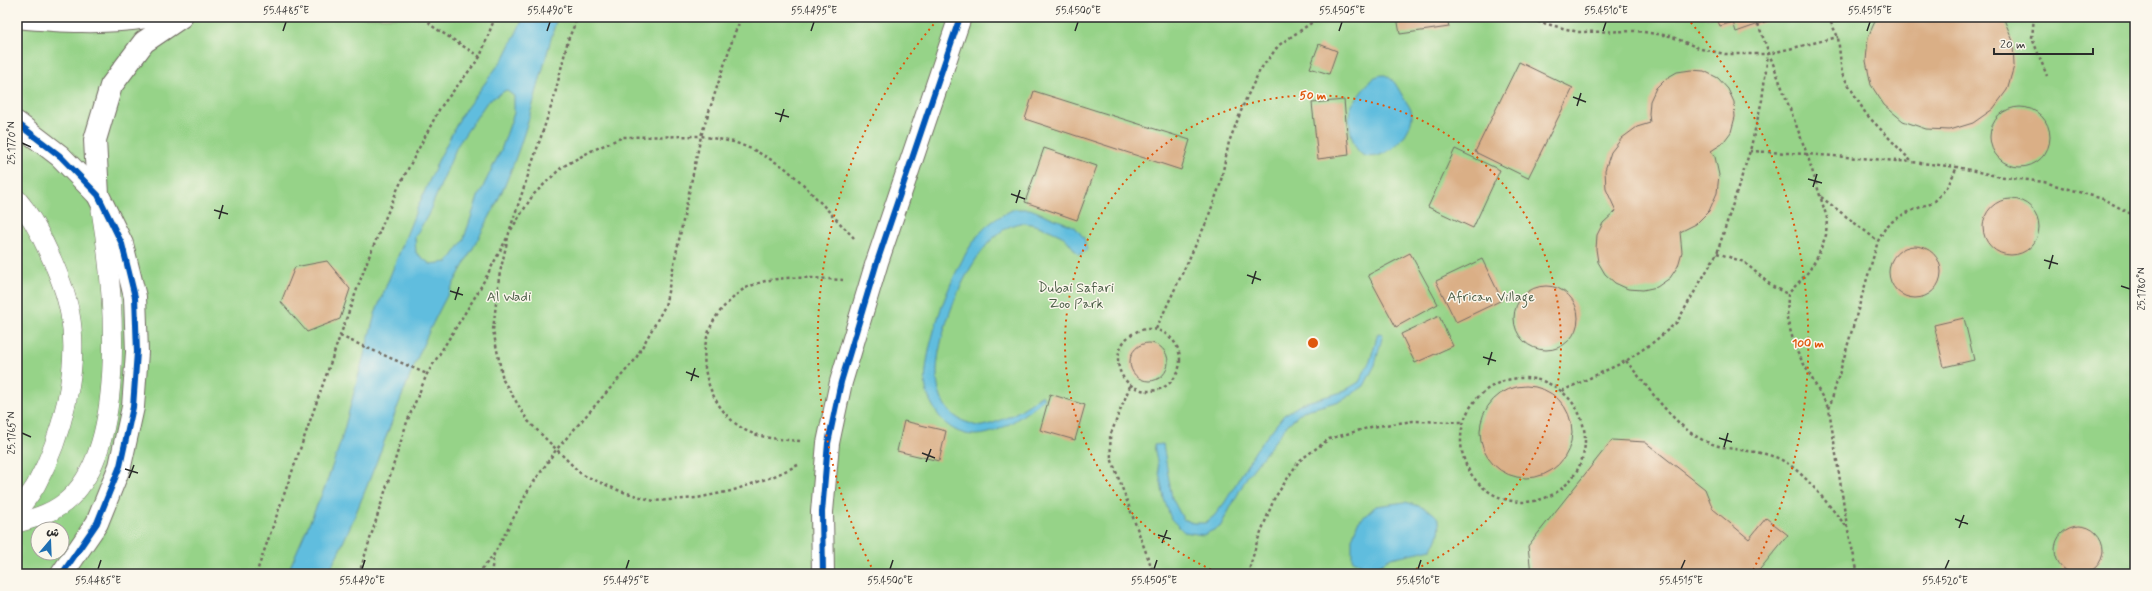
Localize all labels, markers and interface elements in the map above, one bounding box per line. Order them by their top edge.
text: 55.4485°E [263,4,309,18]
text: 55.4490°E [527,4,573,18]
text: 55.4495°E [791,4,837,18]
text: 55.4500°E [1055,4,1101,18]
text: 55.4505°E [1319,4,1365,18]
text: 55.4510°E [1584,4,1628,18]
text: 55.4515°E [1848,4,1892,18]
scale bar [1994,30,2093,56]
text: 20 m [2000,37,2026,53]
text: 50 m [1300,88,1327,104]
text: 25.1770°N [5,121,19,165]
text: 25.1780°N [2135,267,2149,311]
park label: Dubai Safari Zoo Park [1038,279,1114,313]
park label: Al Wadi [487,288,531,306]
park label: African Village [1447,288,1535,308]
centre of rings [1306,336,1320,350]
text: 100 m [1792,336,1825,352]
text: 25.1765°N [5,411,19,454]
north arrow [30,521,70,561]
text: ش [45,524,61,541]
text: 55.4485°E [75,574,121,588]
text: 55.4490°E [339,574,385,588]
text: 55.4495°E [603,574,649,588]
text: 55.4500°E [867,574,913,588]
text: 55.4505°E [1131,574,1177,588]
text: 55.4510°E [1396,574,1440,588]
text: 55.4515°E [1659,574,1703,588]
text: 55.4520°E [1922,574,1968,588]

